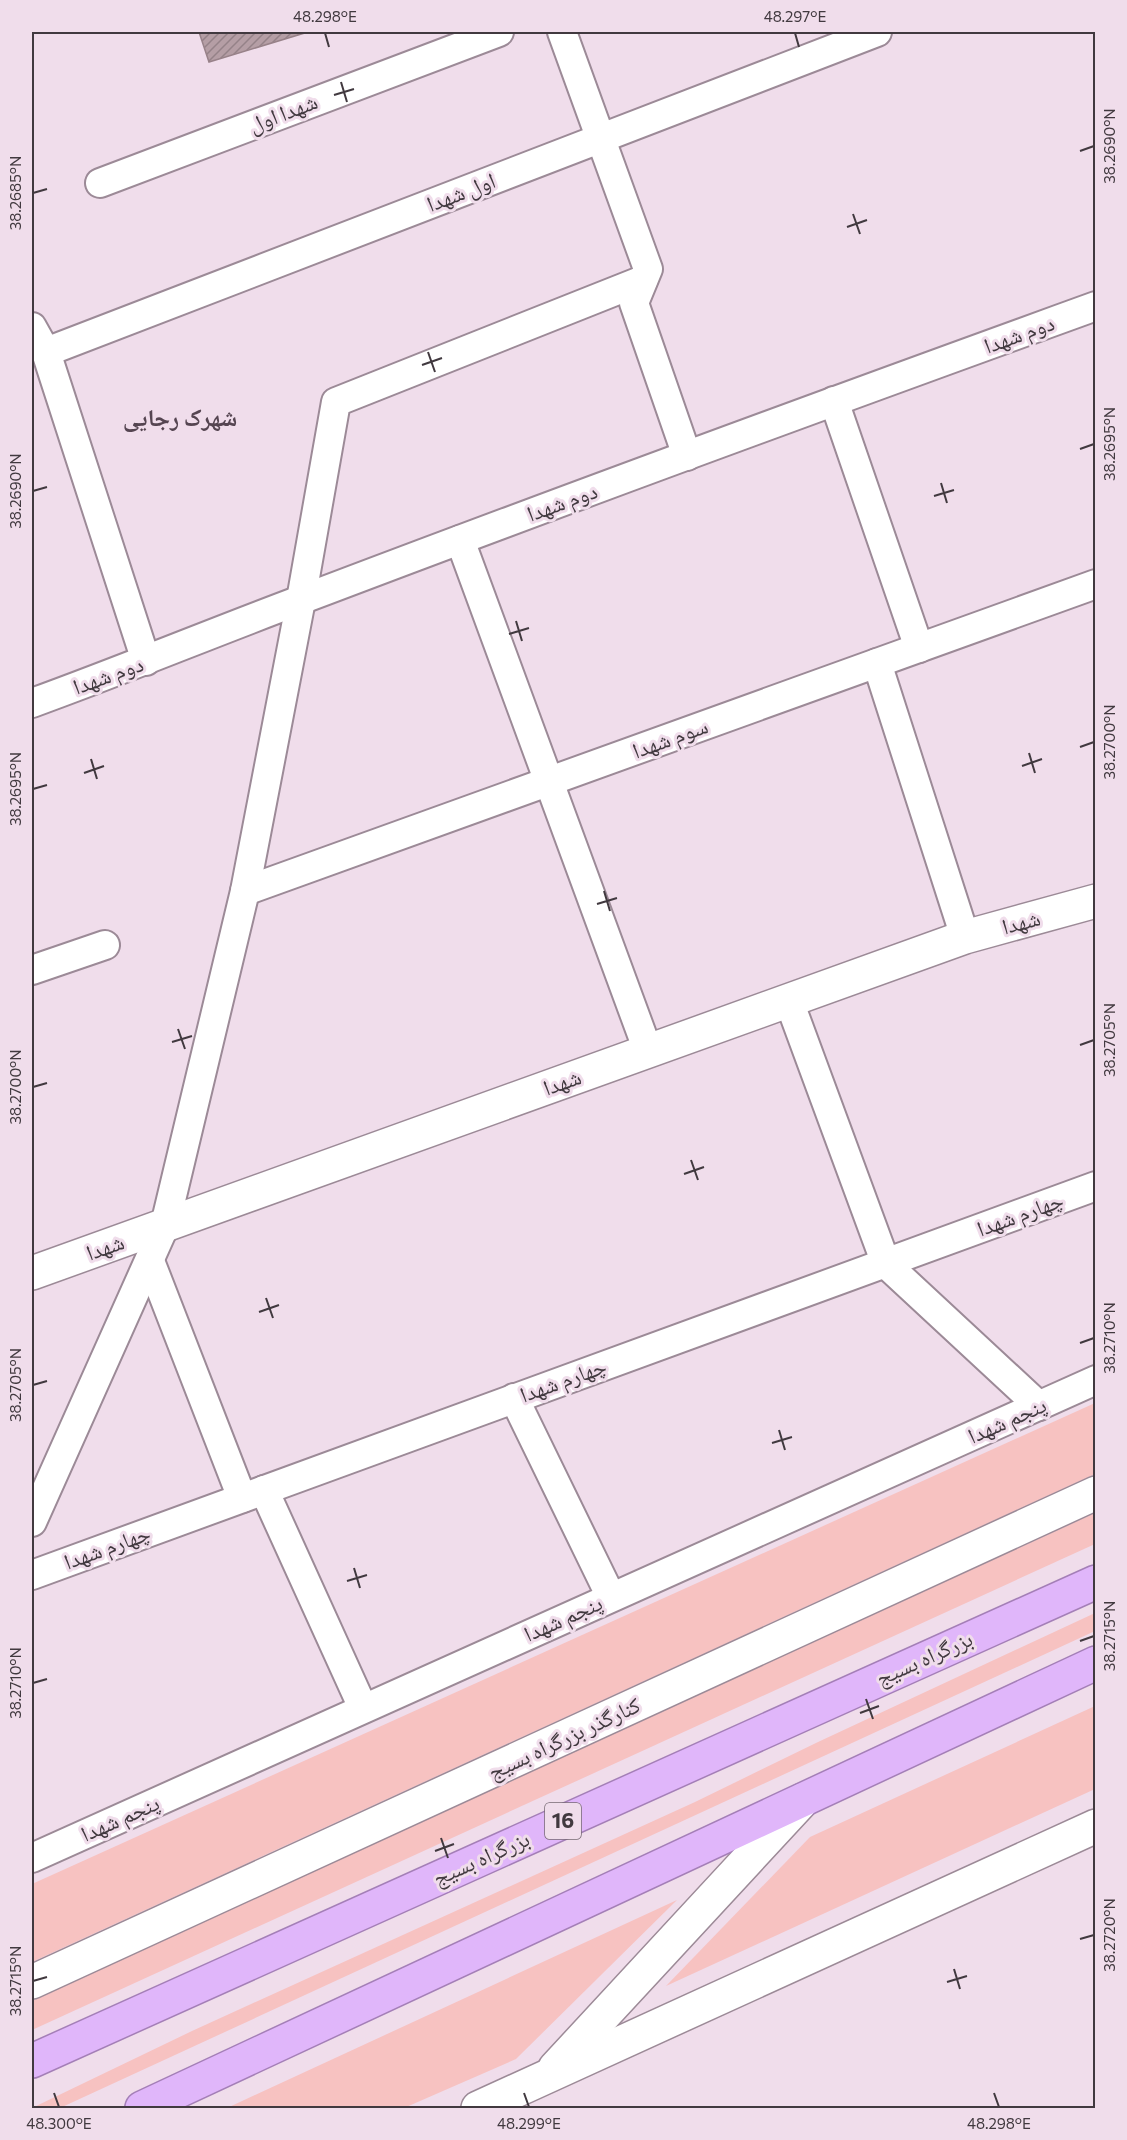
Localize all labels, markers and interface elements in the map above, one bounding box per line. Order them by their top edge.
text: 48.298°E [293,7,357,25]
text: 48.297°E [764,7,826,25]
street label: شهدا اول [245,87,321,139]
text: 38.2690°N [1100,108,1118,184]
text: 38.2685°N [6,156,24,230]
street label: اول شهدا [423,166,499,218]
street label: دوم شهدا [980,308,1058,361]
district label: شهرک رجایی [123,402,237,432]
text: 38.2695°N [1100,407,1118,481]
text: 38.2690°N [6,453,24,529]
street label: دوم شهدا [523,476,601,529]
street label: دوم شهدا [69,649,147,702]
text: 38.2700°N [1100,704,1118,780]
street label: سوم شهدا [628,711,712,765]
text: 38.2695°N [6,752,24,826]
street label: شهدا [999,903,1043,940]
text: 38.2705°N [1100,1003,1118,1077]
text: 38.2700°N [6,1049,24,1125]
street label: شهدا [539,1062,585,1101]
street label: چهارم شهدا [973,1185,1067,1243]
street label: شهدا [82,1227,128,1266]
text: 38.2710°N [1100,1302,1118,1374]
text: 38.2705°N [6,1348,24,1422]
street label: چهارم شهدا [516,1351,610,1409]
street label: پنجم شهدا [963,1390,1051,1451]
street label: چهارم شهدا [60,1518,154,1576]
street label: پنجم شهدا [519,1588,607,1649]
text: 38.2715°N [1100,1601,1118,1671]
street label: بزرگراه بسیج [871,1624,977,1692]
text: 38.2710°N [6,1647,24,1719]
street label: کنارگذر بزرگراه بسیج [483,1690,645,1786]
street label: پنجم شهدا [76,1788,164,1849]
road number: 16 [545,1803,581,1839]
street label: بزرگراه بسیج [428,1824,534,1892]
text: 38.2720°N [1100,1898,1118,1972]
text: 38.2715°N [6,1946,24,2016]
text: 48.300°E [26,2114,92,2132]
text: 48.299°E [497,2114,561,2132]
text: 48.298°E [967,2114,1031,2132]

